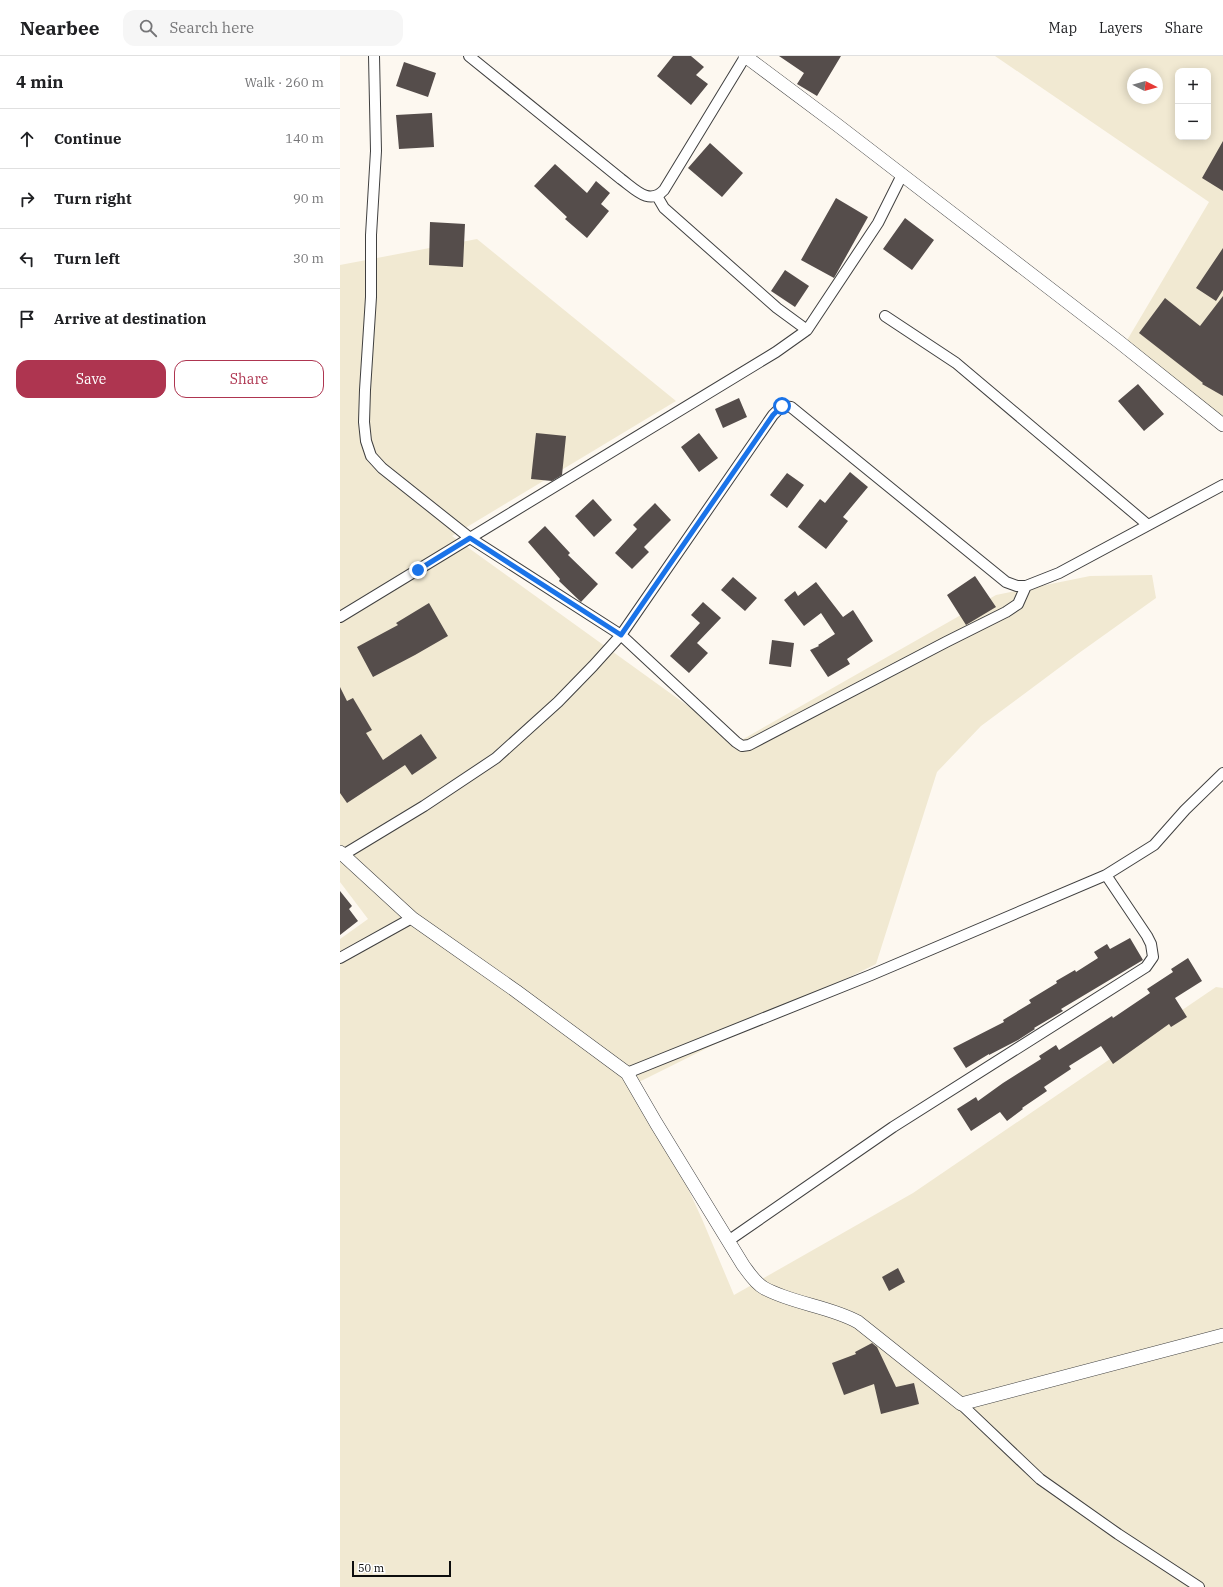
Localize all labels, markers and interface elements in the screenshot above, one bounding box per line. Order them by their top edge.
search box [123,10,403,46]
text: Nearbee [20,16,99,40]
icon: search [137,17,159,39]
text: Search here [169,18,254,37]
text: Map [1049,19,1077,37]
text: Layers [1099,19,1143,37]
text: Share [1165,19,1203,37]
north arrow [1127,68,1163,104]
map controls [1175,68,1211,140]
button: + [1175,68,1211,104]
text: 4 min [16,71,64,93]
text: Walk · 260 m [245,74,324,91]
button: − [1175,104,1211,140]
icon: ahead [16,128,38,150]
text: Continue [54,129,121,148]
text: 140 m [285,130,324,147]
icon: right [16,188,38,210]
text: Turn right [54,189,132,208]
text: 90 m [293,190,324,207]
icon: left [16,248,38,270]
text: Turn left [54,249,120,268]
text: 30 m [293,250,324,267]
icon: arrive [16,308,38,330]
text: Arrive at destination [54,309,206,328]
button: Save [16,360,166,398]
button: Share [174,360,324,398]
route start [773,397,791,415]
route end [409,561,427,579]
scale bar [352,1559,451,1578]
text: 50 m [358,1561,384,1575]

